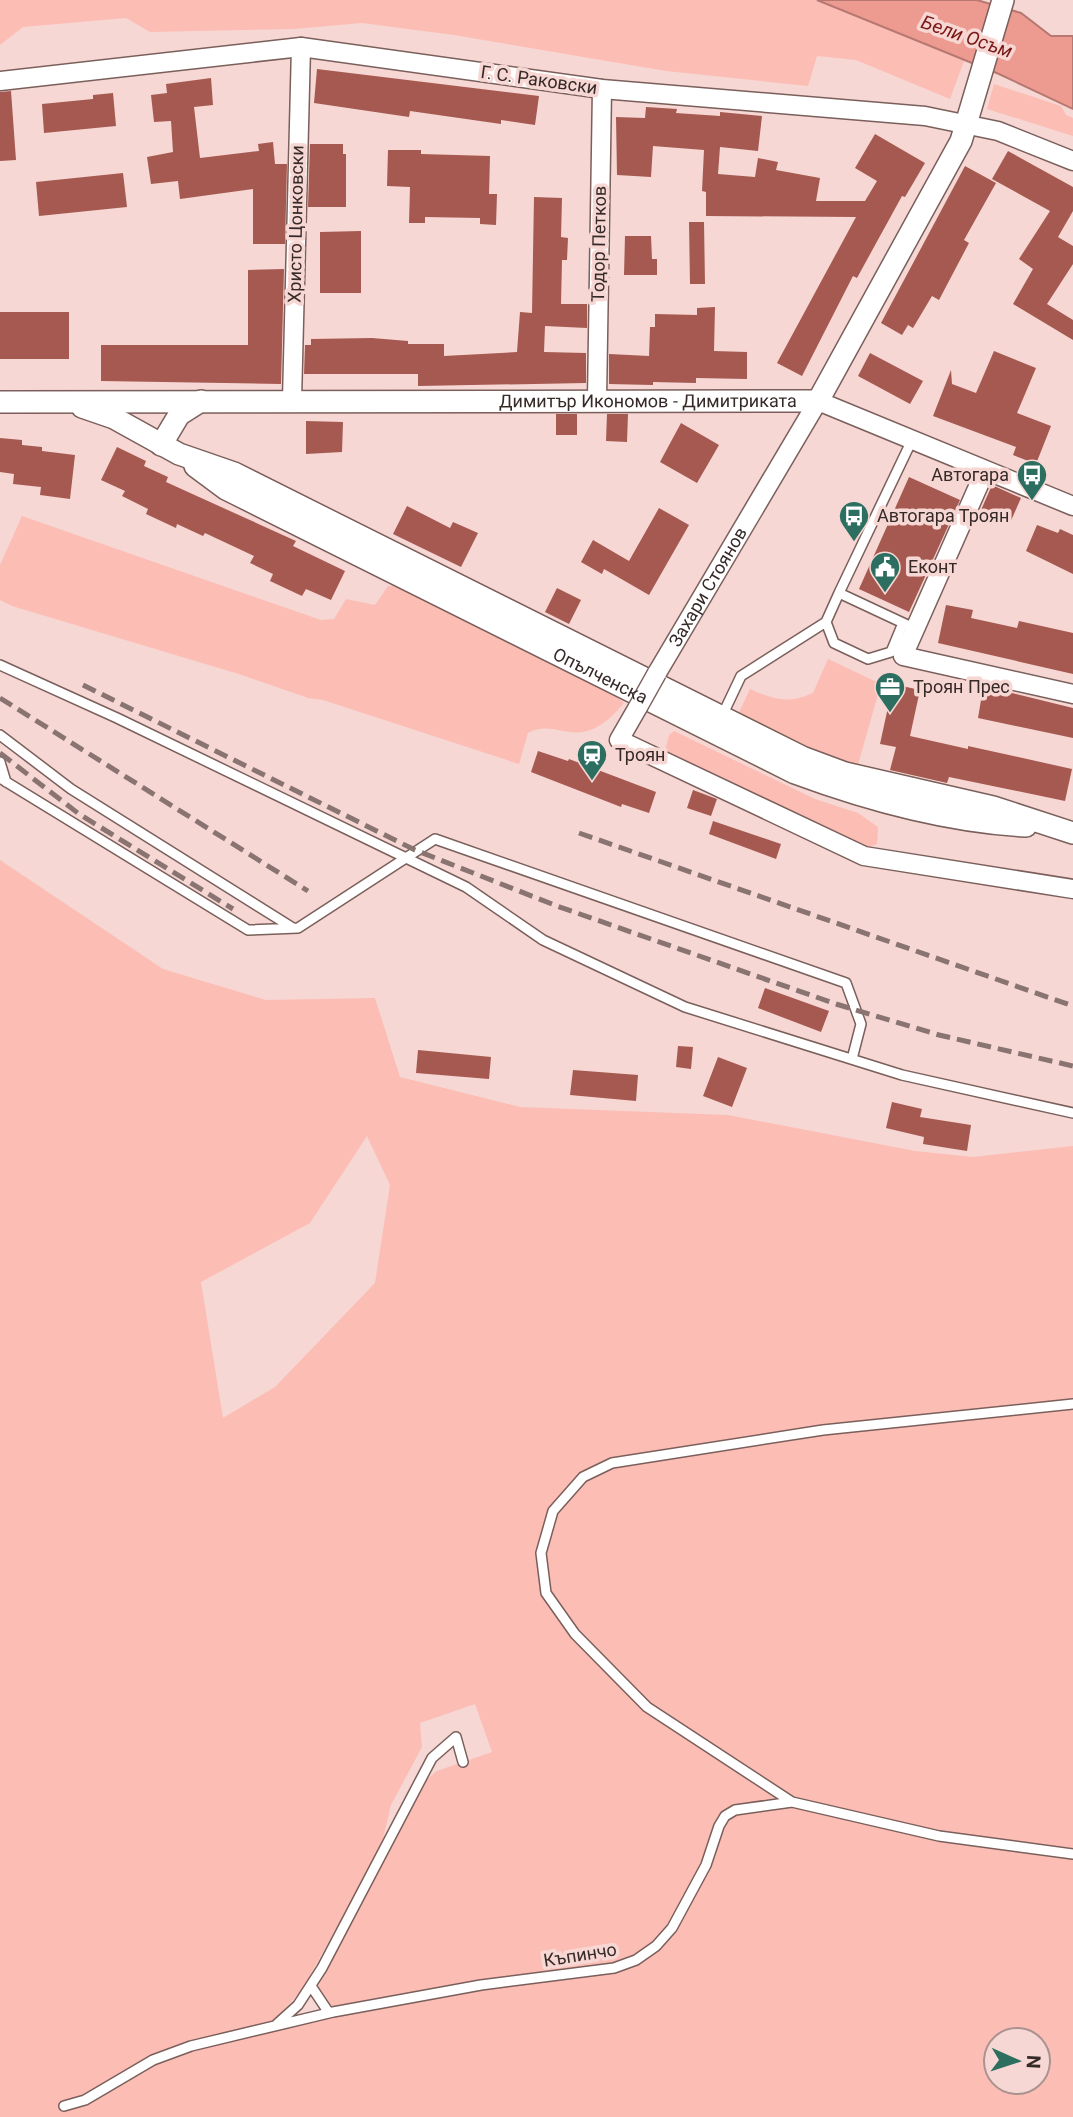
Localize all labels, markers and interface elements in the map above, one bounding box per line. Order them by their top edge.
water label: Бели Осъм [918,10,1016,63]
street label: Г. С. Раковски [479,61,599,98]
street label: Христо Цонковски [284,145,307,303]
street label: Тодор Петков [587,186,610,302]
street label: Димитър Икономов - Димитриката [499,390,797,411]
bus stop icon: Автогара [1015,458,1049,502]
place label: Автогара [931,464,1009,485]
bus stop icon: Автогара Троян [837,499,871,543]
place label: Автогара Троян [877,505,1009,526]
street label: Захари Стоянов [664,523,751,650]
public building icon: Еконт [868,550,902,594]
place label: Еконт [908,556,957,577]
street label: Опълченска [550,643,651,708]
office icon: Троян Прес [873,670,907,714]
place label: Троян Прес [913,676,1010,697]
station icon: Троян [575,738,609,782]
place label: Троян [615,744,665,765]
street label: Къпинчо [542,1938,618,1971]
north arrow [982,2026,1052,2096]
text: N [1022,2055,1045,2069]

